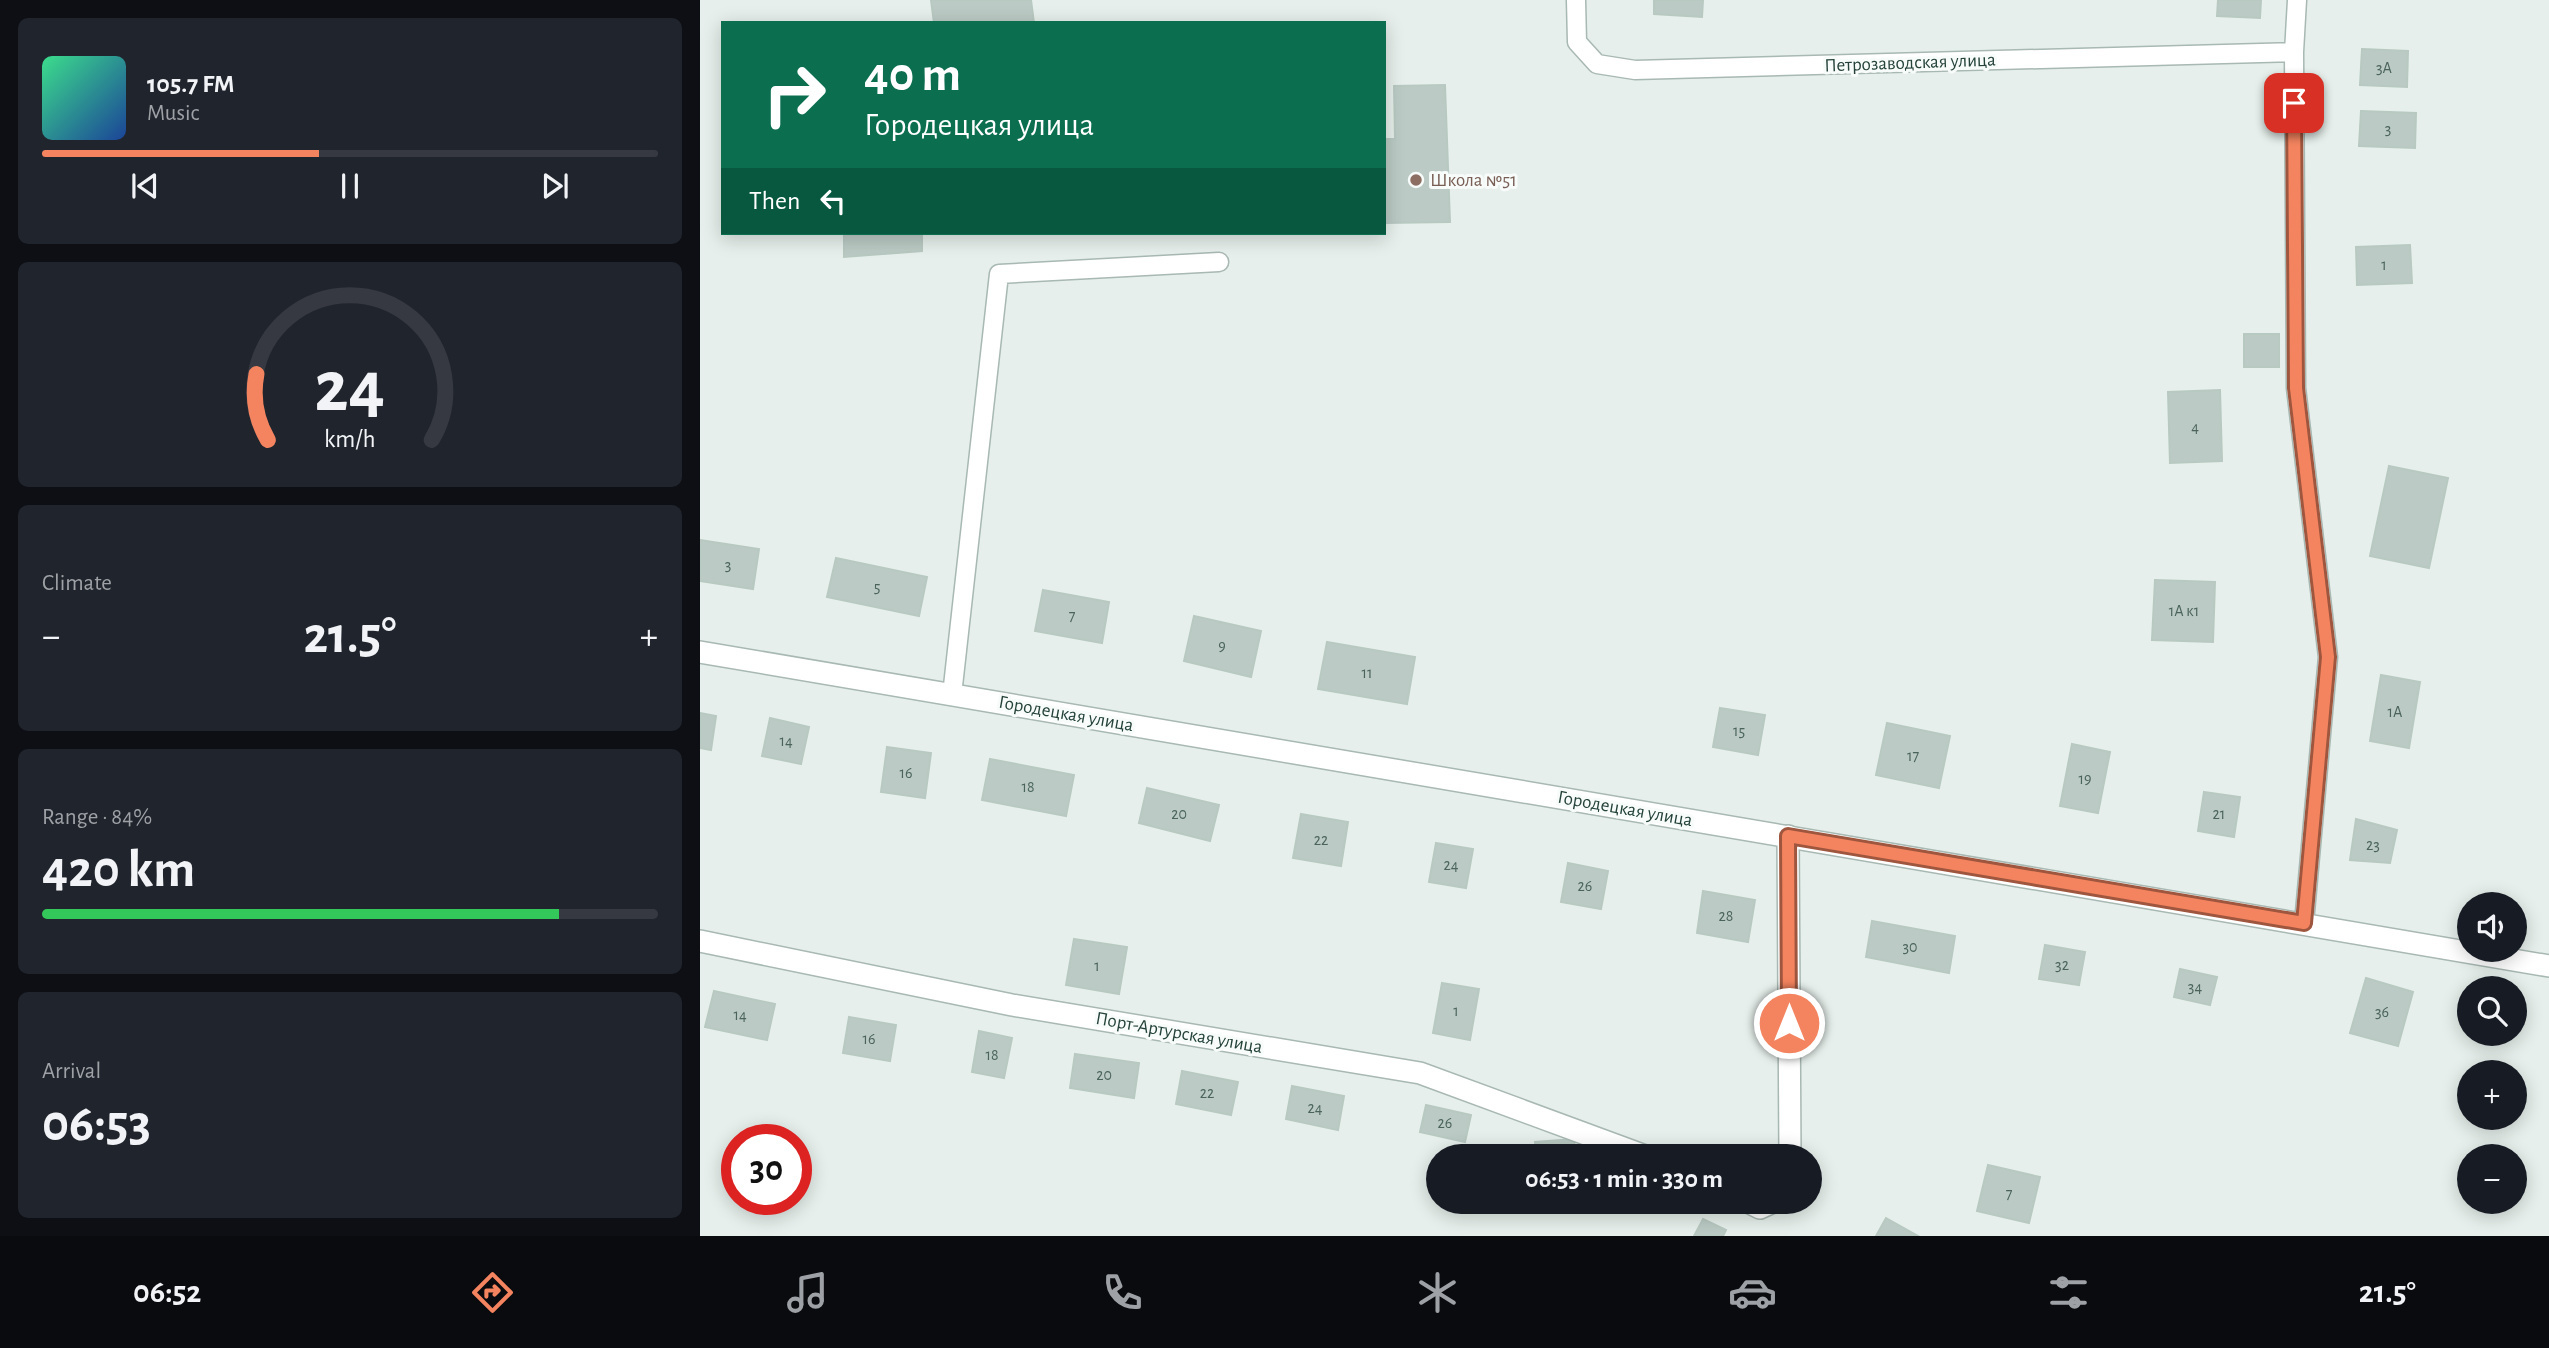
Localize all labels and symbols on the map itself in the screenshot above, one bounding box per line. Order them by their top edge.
street label: Петрозаводская улица [1824,51,1996,75]
house number: 3А [2376,60,2393,76]
pin [2264,73,2324,133]
house number: 3 [2385,121,2391,137]
place label: Школа №51 [1430,171,1517,190]
marker: Школа №51 [1408,172,1424,188]
house number: 1 [2381,257,2387,273]
house number: 4 [2191,419,2199,435]
house number: 3 [725,557,731,573]
house number: 5 [874,579,880,595]
house number: 1А к1 [2169,603,2199,619]
house number: 7 [1069,608,1076,624]
house number: 9 [1218,638,1226,654]
house number: 11 [1361,665,1373,681]
street label: Городецкая улица [997,693,1135,735]
house number: 1А [2388,704,2403,720]
house number: 15 [1733,723,1745,739]
house number: 14 [779,733,793,749]
house number: 17 [1907,748,1919,764]
house number: 16 [899,765,913,781]
house number: 19 [2078,771,2092,787]
house number: 18 [1021,779,1035,795]
street label: Городецкая улица [1556,788,1694,830]
house number: 20 [1171,806,1187,822]
house number: 21 [2213,806,2225,822]
house number: 22 [1314,832,1328,848]
house number: 23 [2366,837,2380,853]
house number: 24 [1444,857,1459,873]
house number: 26 [1578,878,1592,894]
house number: 28 [1719,908,1733,924]
house number: 30 [1902,939,1918,955]
house number: 32 [2055,957,2069,973]
house number: 1 [1094,958,1100,974]
house number: 34 [2188,979,2202,995]
position arrow [1752,986,1826,1060]
house number: 1 [1453,1003,1459,1019]
house number: 36 [2375,1004,2389,1020]
house number: 14 [733,1007,747,1023]
street label: Порт-Артурская улица [1094,1009,1264,1057]
house number: 16 [862,1031,876,1047]
house number: 18 [985,1047,999,1063]
house number: 20 [1096,1067,1112,1083]
house number: 22 [1200,1085,1214,1101]
house number: 24 [1308,1100,1323,1116]
house number: 26 [1438,1115,1452,1131]
speed limit sign: 30 [721,1124,812,1215]
house number: 7 [2006,1186,2013,1202]

